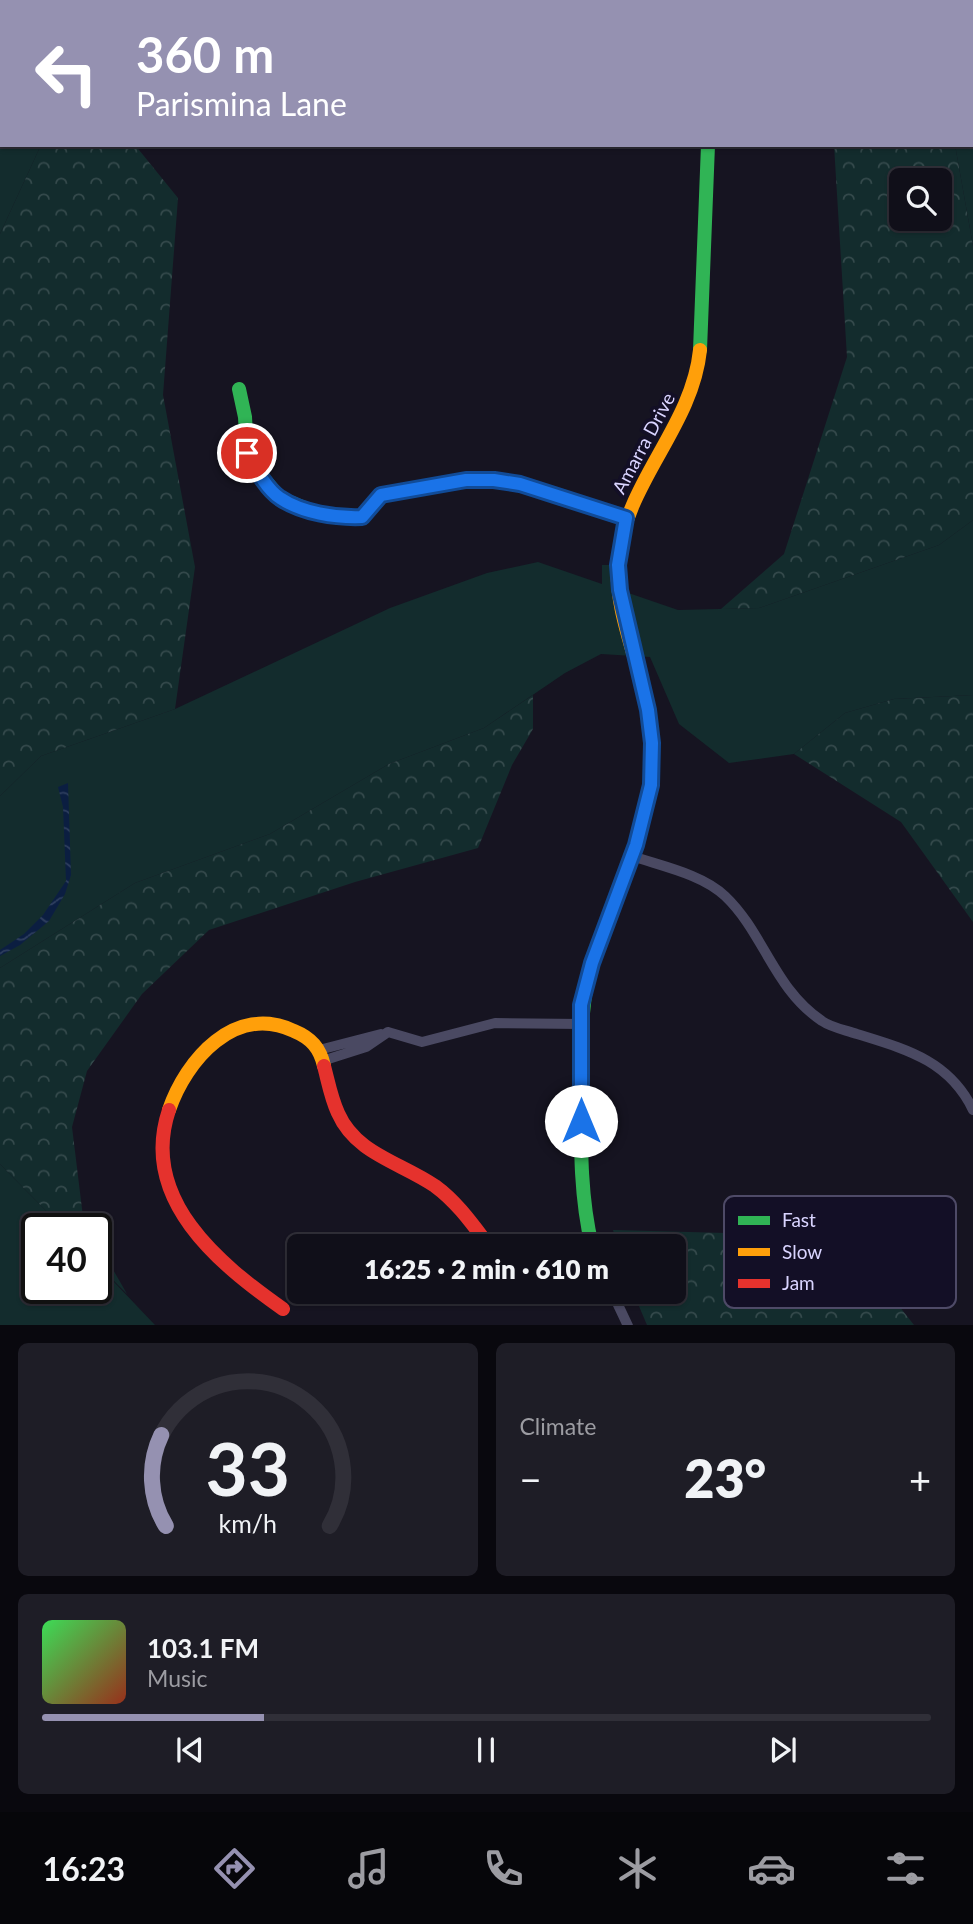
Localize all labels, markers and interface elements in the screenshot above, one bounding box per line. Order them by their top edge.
text: 360 m [136,25,274,83]
icon: left [21,28,112,119]
text: Parismina Lane [136,84,347,123]
map controls [889,168,952,231]
button: search [889,168,952,231]
street label: Amarra Drive [607,389,679,497]
pin [217,423,277,483]
icon: arrive [228,434,266,472]
position arrow [544,1084,618,1158]
legend [724,1196,956,1308]
text: Fast [782,1208,816,1231]
speed limit sign: 40 [21,1213,112,1304]
text: Slow [782,1240,822,1263]
text: 16:25 · 2 min · 610 m [364,1253,609,1285]
text: Jam [782,1271,815,1294]
text: Climate [520,1412,596,1440]
text: 33 [206,1424,290,1512]
text: 23° [684,1447,766,1509]
text: − [520,1456,542,1502]
text: + [909,1456,931,1502]
text: km/h [218,1507,277,1537]
text: 103.1 FM [147,1632,259,1664]
text: Music [147,1664,207,1692]
icon: previous [171,1731,209,1769]
icon: pause [467,1731,505,1769]
icon: next [764,1731,802,1769]
icon: directions [210,1844,259,1893]
icon: music [344,1844,393,1893]
icon: phone [479,1844,528,1893]
icon: climate [613,1844,662,1893]
icon: car [747,1844,796,1893]
icon: filters [881,1844,930,1893]
text: 16:23 [43,1849,125,1888]

